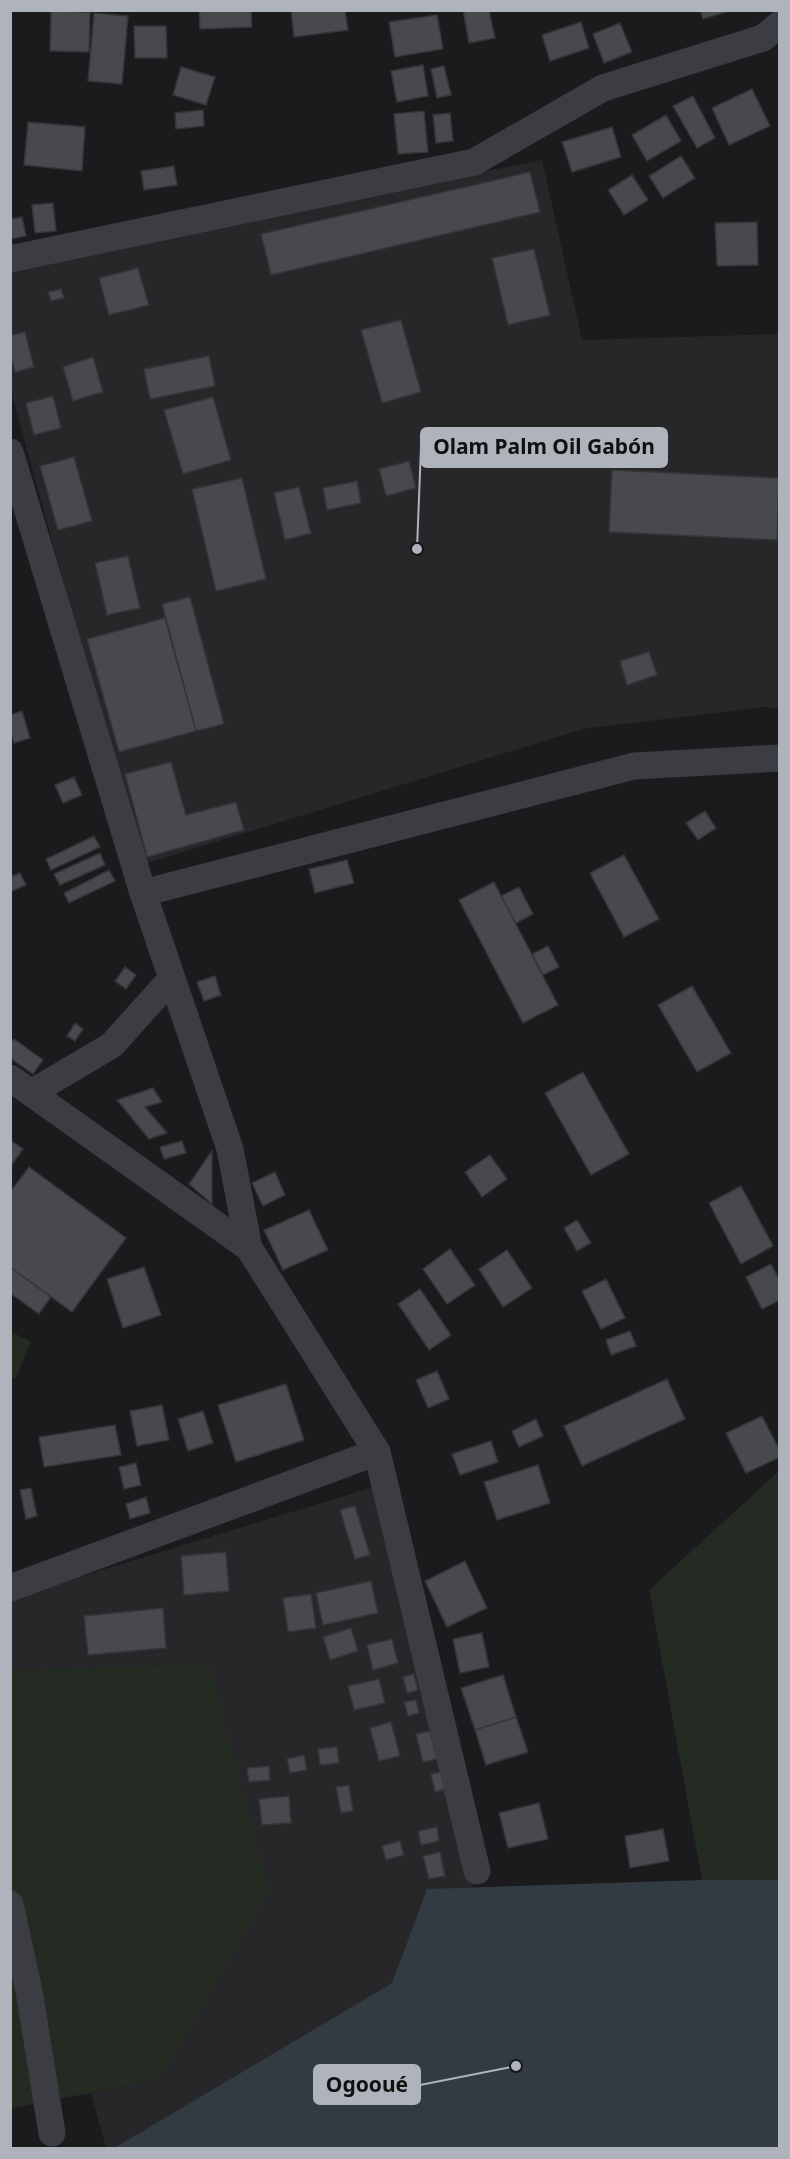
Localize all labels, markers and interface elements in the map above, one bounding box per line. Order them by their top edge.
callout: Olam Palm Oil Gabón [421,428,667,467]
text: Olam Palm Oil Gabón [433,432,655,460]
callout: Ogooué [314,2065,420,2104]
text: Ogooué [326,2070,408,2098]

